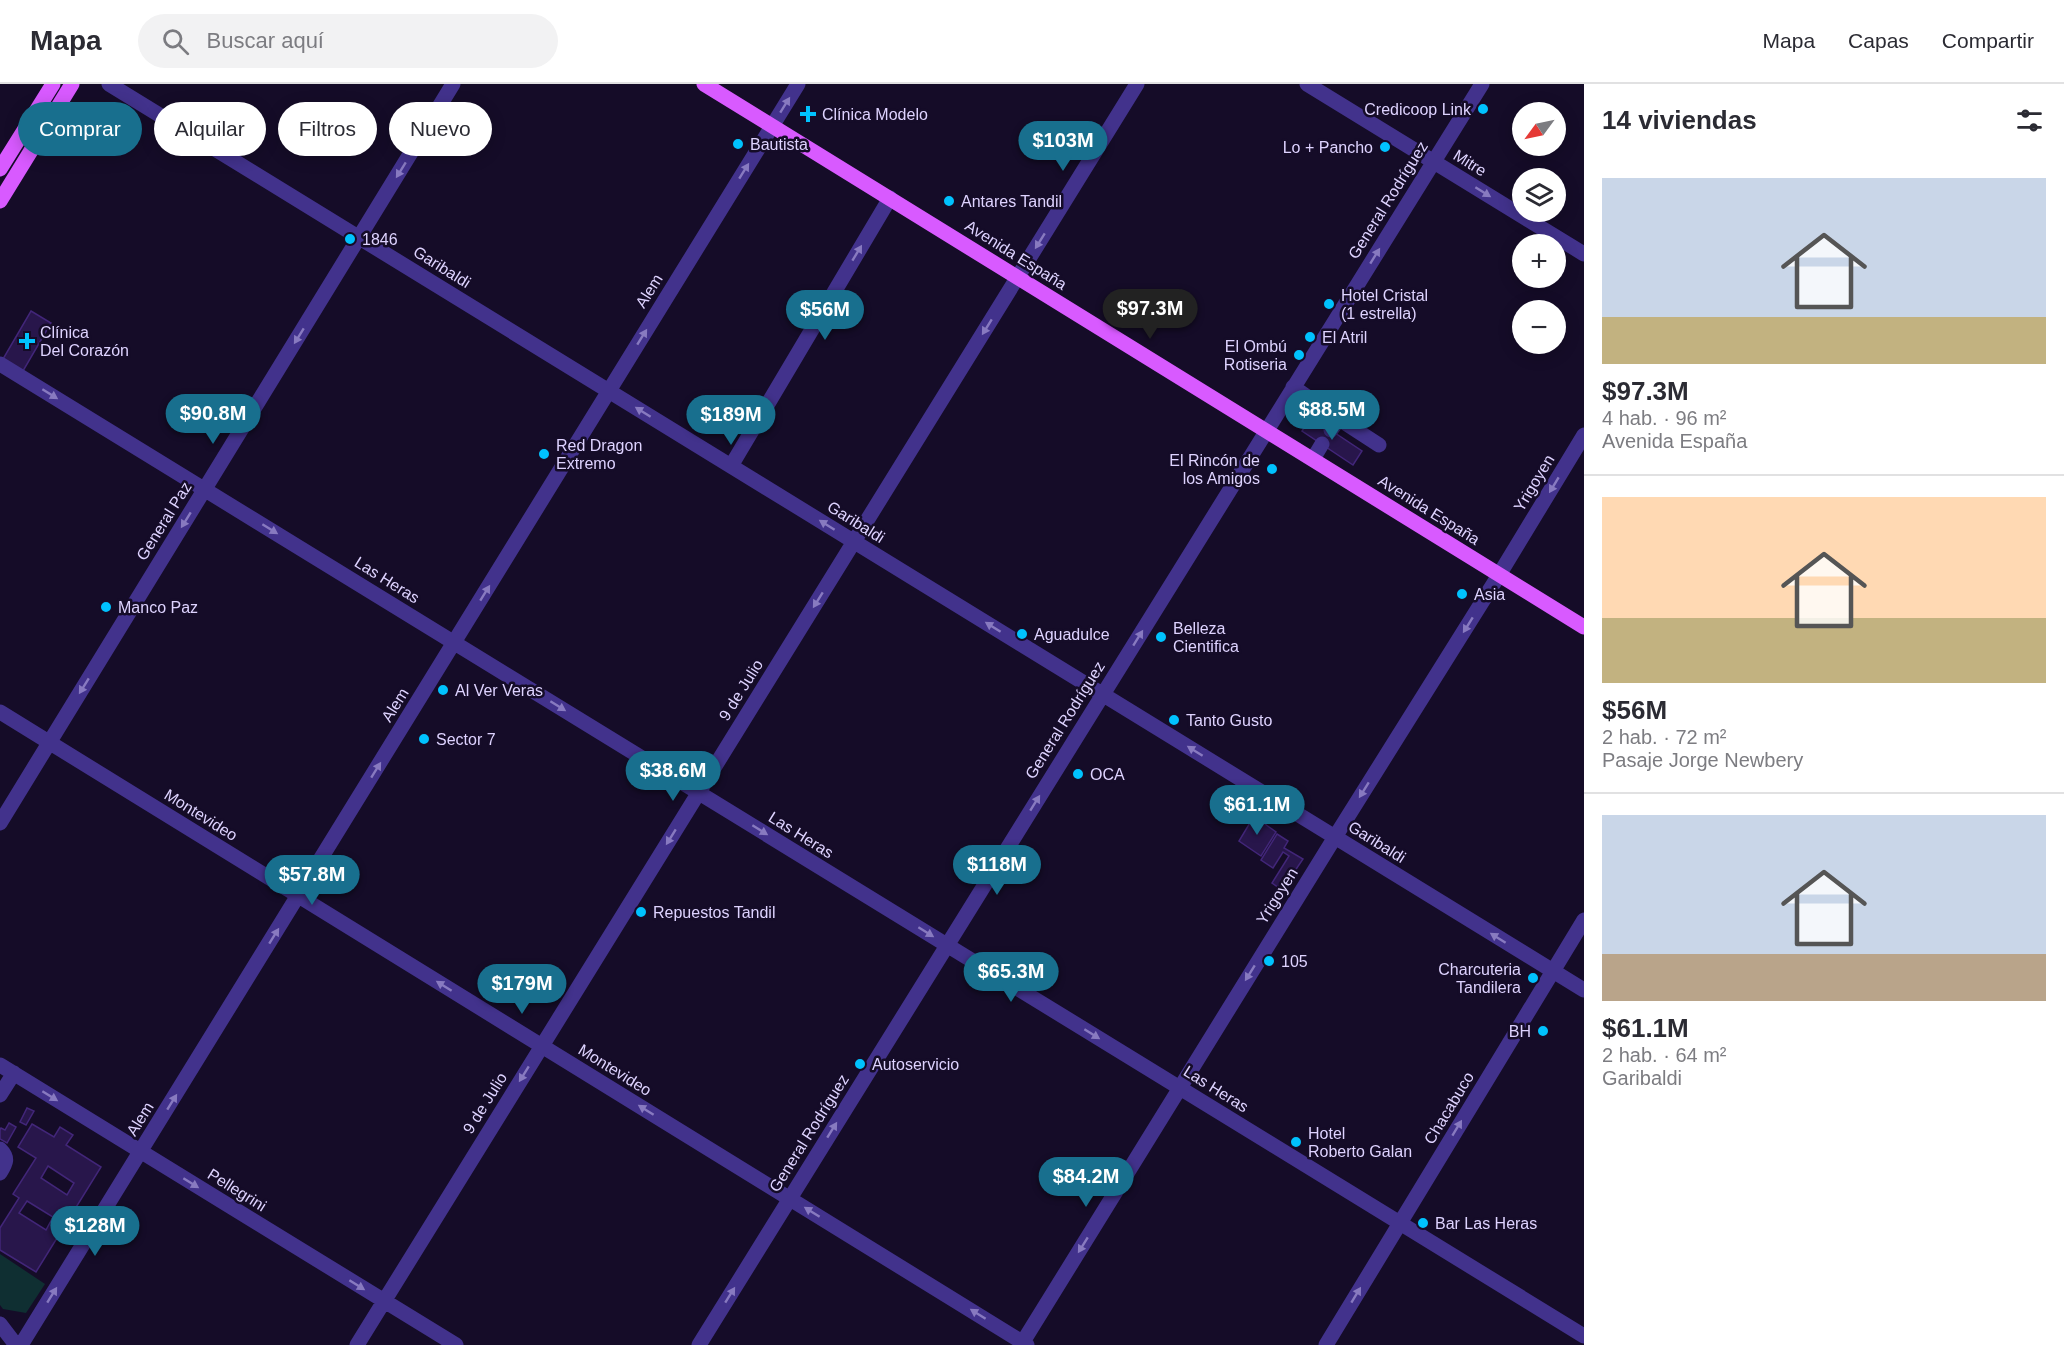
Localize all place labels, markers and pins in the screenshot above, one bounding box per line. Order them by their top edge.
place label: Credicoop Link [1364,101,1472,118]
marker: Credicoop Link [1476,102,1490,116]
marker: Clínica Modelo [799,105,817,123]
place label: Clínica Modelo [822,106,928,123]
pin: $103M [1021,121,1105,172]
place label: Bautista [750,136,808,153]
marker: Bautista [731,137,745,151]
place label: Lo + Pancho [1283,139,1373,156]
marker: Lo + Pancho [1378,140,1392,154]
place label: Antares Tandil [961,193,1062,210]
marker: Antares Tandil [942,194,956,208]
place label: 1846 [362,231,398,248]
marker: 1846 [343,232,357,246]
place label: Hotel Cristal (1 estrella) [1341,287,1428,322]
pin: $97.3M [1101,289,1199,340]
pin: $56M [789,290,861,341]
marker: Hotel Cristal (1 estrella) [1322,297,1336,311]
place label: Clínica Del Corazón [40,324,129,359]
place label: El Atril [1322,329,1367,346]
marker: El Atril [1303,330,1317,344]
marker: Clínica Del Corazón [18,332,36,350]
place label: El Ombú Rotiseria [1224,338,1287,373]
marker: El Ombú Rotiseria [1292,348,1306,362]
pin: $88.5M [1283,390,1381,441]
pin: $90.8M [164,394,262,445]
pin: $189M [689,395,773,446]
place label: Red Dragon Extremo [556,437,642,472]
marker: Red Dragon Extremo [537,447,551,461]
place label: El Rincón de los Amigos [1169,452,1260,487]
marker: El Rincón de los Amigos [1265,462,1279,476]
place label: Asia [1474,586,1505,603]
marker: Asia [1455,587,1469,601]
place label: Manco Paz [118,599,198,616]
marker: Manco Paz [99,600,113,614]
place label: Belleza Cientifica [1173,620,1239,655]
place label: Aguadulce [1034,626,1110,643]
marker: Aguadulce [1015,627,1029,641]
marker: Belleza Cientifica [1154,630,1168,644]
place label: Al Ver Veras [455,682,543,699]
marker: Al Ver Veras [436,683,450,697]
place label: Tanto Gusto [1186,712,1272,729]
marker: Tanto Gusto [1167,713,1181,727]
place label: Sector 7 [436,731,496,748]
marker: Sector 7 [417,732,431,746]
pin: $38.6M [624,751,722,802]
place label: OCA [1090,766,1125,783]
marker: OCA [1071,767,1085,781]
pin: $61.1M [1208,785,1306,836]
pin: $118M [955,845,1039,896]
pin: $57.8M [263,855,361,906]
place label: Repuestos Tandil [653,904,775,921]
marker: Repuestos Tandil [634,905,648,919]
pin: $65.3M [962,952,1060,1003]
place label: 105 [1281,953,1308,970]
marker: 105 [1262,954,1276,968]
place label: Charcuteria Tandilera [1438,961,1521,996]
pin: $179M [480,964,564,1015]
marker: Charcuteria Tandilera [1526,971,1540,985]
place label: BH [1509,1023,1531,1040]
marker: BH [1536,1024,1550,1038]
place label: Autoservicio [872,1056,959,1073]
marker: Autoservicio [853,1057,867,1071]
place label: Hotel Roberto Galan [1308,1125,1412,1160]
marker: Hotel Roberto Galan [1289,1135,1303,1149]
pin: $84.2M [1037,1157,1135,1208]
pin: $128M [53,1206,137,1257]
place label: Bar Las Heras [1435,1215,1537,1232]
marker: Bar Las Heras [1416,1216,1430,1230]

